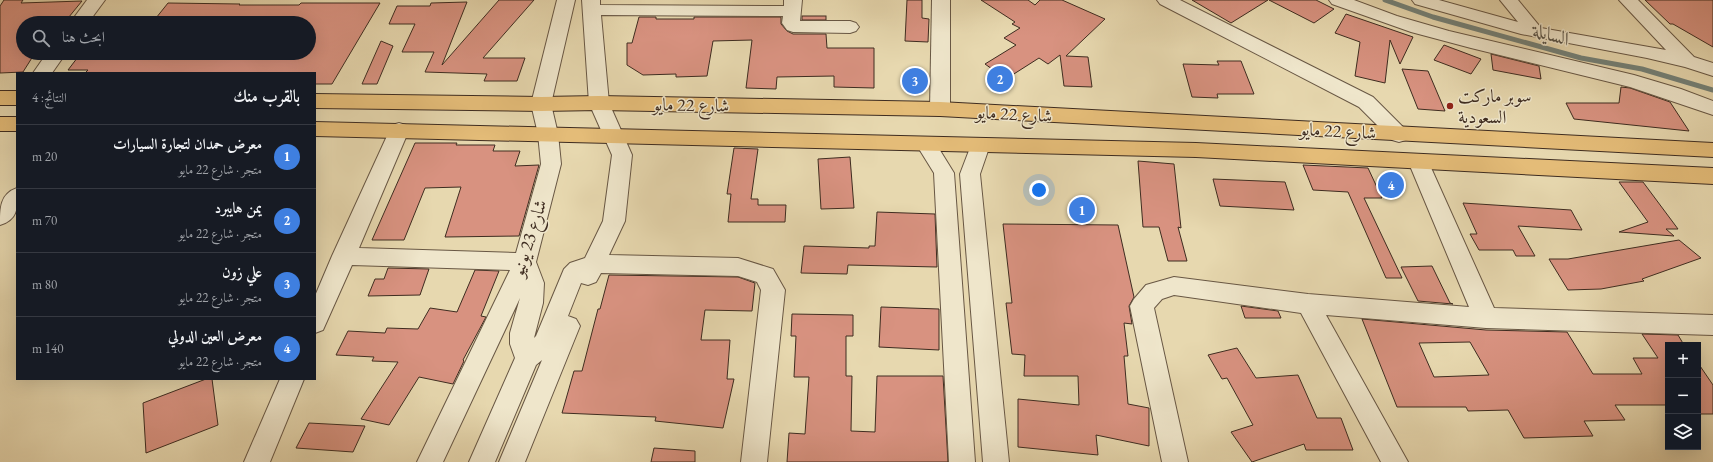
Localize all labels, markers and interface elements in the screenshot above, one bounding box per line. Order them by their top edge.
search box [16,16,316,60]
water label: السايلة [1528,16,1573,52]
icon: search [30,27,52,49]
text: ابحث هنا [62,27,105,46]
pin: 2 [987,64,1013,94]
pin: 3 [902,66,928,96]
place label: سوبر ماركت السعودية [1458,84,1532,128]
text: بالقرب منك [233,85,300,107]
text: النتائج: 4 [32,89,67,106]
street label: شارع 22 مايو [650,92,729,121]
street label: شارع 22 مايو [973,100,1053,131]
marker: سوبر ماركت السعودية [1445,101,1455,111]
street label: شارع 22 مايو [1297,117,1377,148]
text: معرض حمدان لتجارة السيارات [113,134,262,153]
text: 20 m [32,148,57,165]
text: 1 [284,148,290,165]
text: متجر · شارع 22 مايو [178,161,262,178]
pin: 4 [1378,170,1404,200]
your location [1029,180,1049,200]
pin: 1 [1069,195,1095,225]
street label: شارع 23 يونيو [505,196,556,282]
text: يمن هايبرد [215,198,262,217]
text: 70 m [32,212,57,229]
text: 2 [284,212,290,229]
text: متجر · شارع 22 مايو [178,225,262,242]
text: علي زون [222,262,262,281]
text: 80 m [32,276,57,293]
text: 3 [284,276,290,293]
text: متجر · شارع 22 مايو [178,289,262,306]
text: معرض العين الدولي [168,326,262,345]
text: 140 m [32,340,63,357]
text: 4 [284,340,290,357]
map controls [1665,342,1701,450]
button: + [1665,342,1701,378]
text: متجر · شارع 22 مايو [178,353,262,370]
button: − [1665,378,1701,414]
button: layers [1665,414,1701,450]

